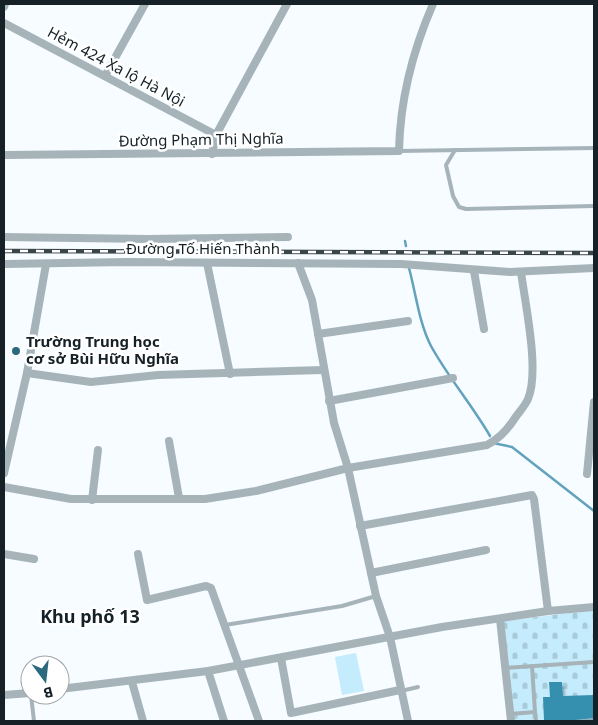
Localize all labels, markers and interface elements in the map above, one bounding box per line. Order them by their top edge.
street label: Hẻm 424 Xa lộ Hà Nội [44,21,189,111]
street label: Đường Phạm Thị Nghĩa [118,128,284,150]
street label: Đường Tố Hiến Thành [126,238,280,258]
place label: Trường Trung học cơ sở Bùi Hữu Nghĩa [26,331,179,368]
marker: Trường Trung học cơ sở Bùi Hữu Nghĩa [10,345,22,357]
district label: Khu phố 13 [40,604,140,628]
north arrow [20,655,70,705]
text: B [42,683,55,703]

